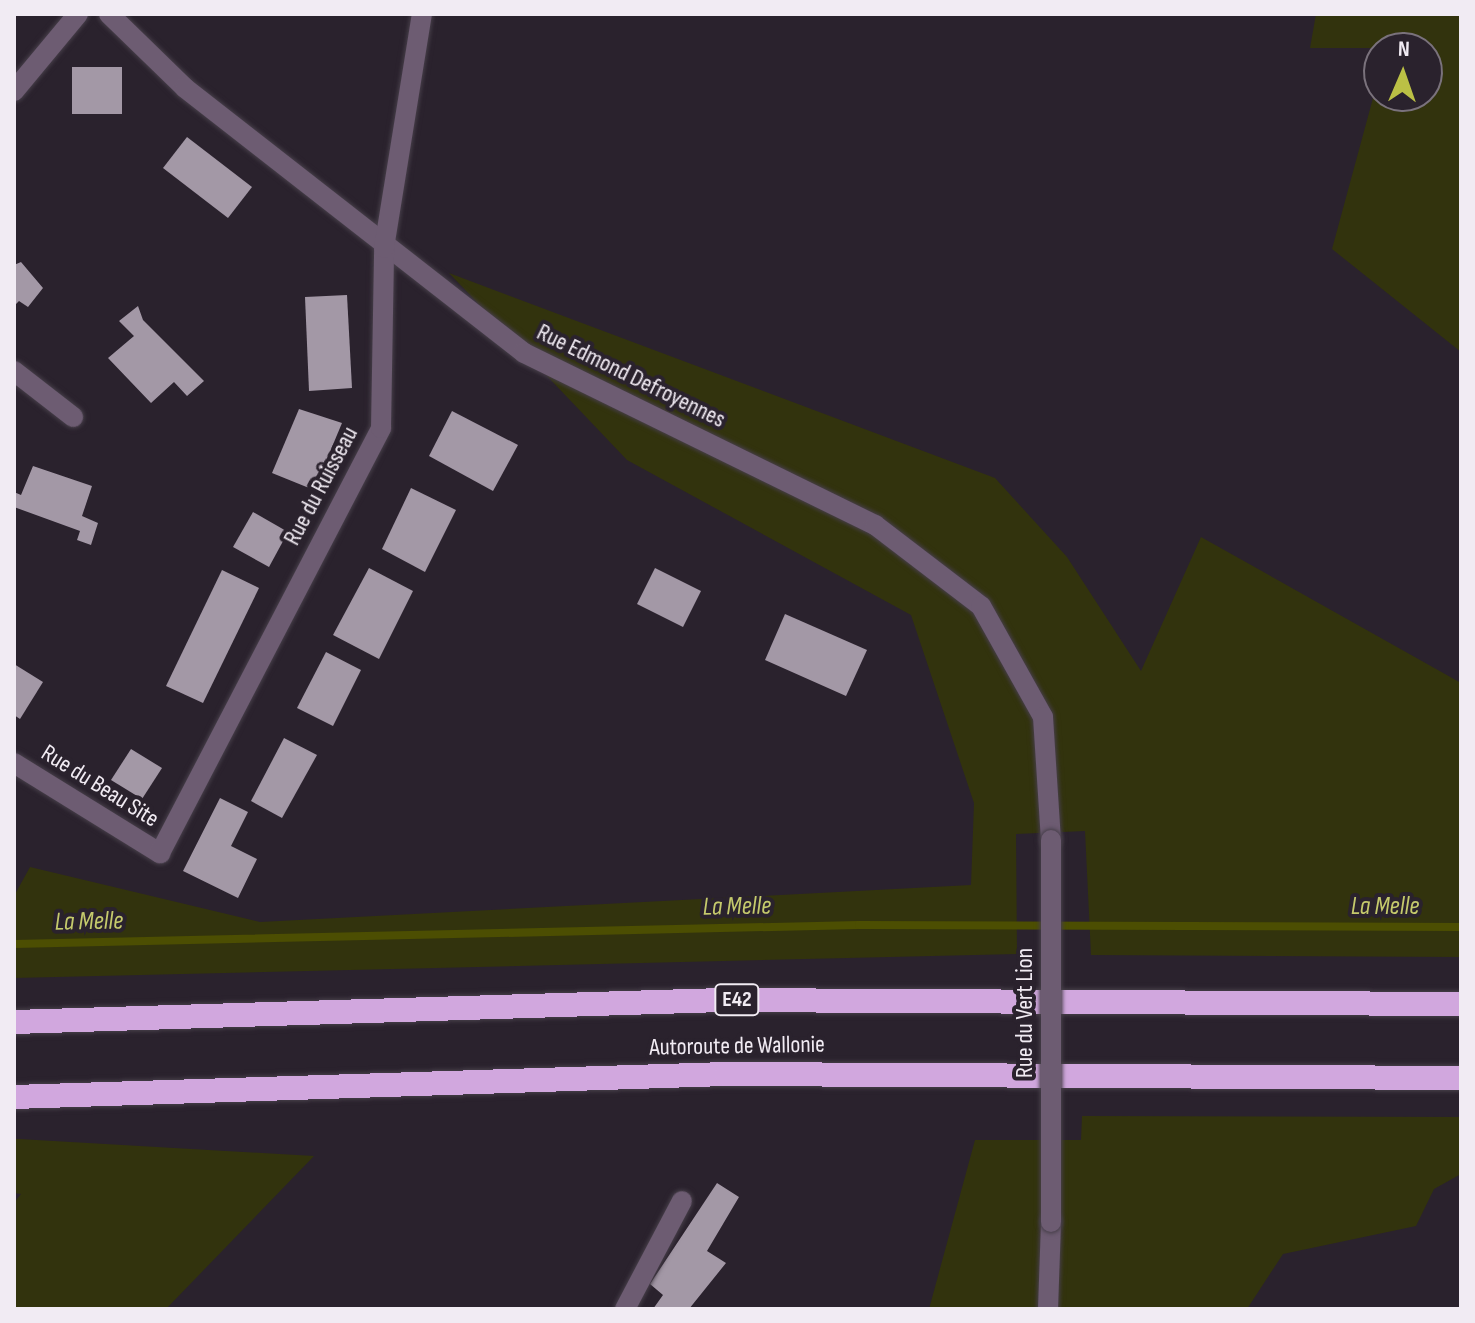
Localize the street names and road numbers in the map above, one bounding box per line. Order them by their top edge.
street label: Rue Edmond Defroyennes [532,318,730,434]
street label: Rue du Ruisseau [278,422,364,550]
street label: Rue du Beau Site [36,738,164,834]
street label: Rue du Vert Lion [1011,948,1039,1078]
road number: E42 [713,982,761,1018]
street label: Autoroute de Wallonie [649,1030,825,1062]

